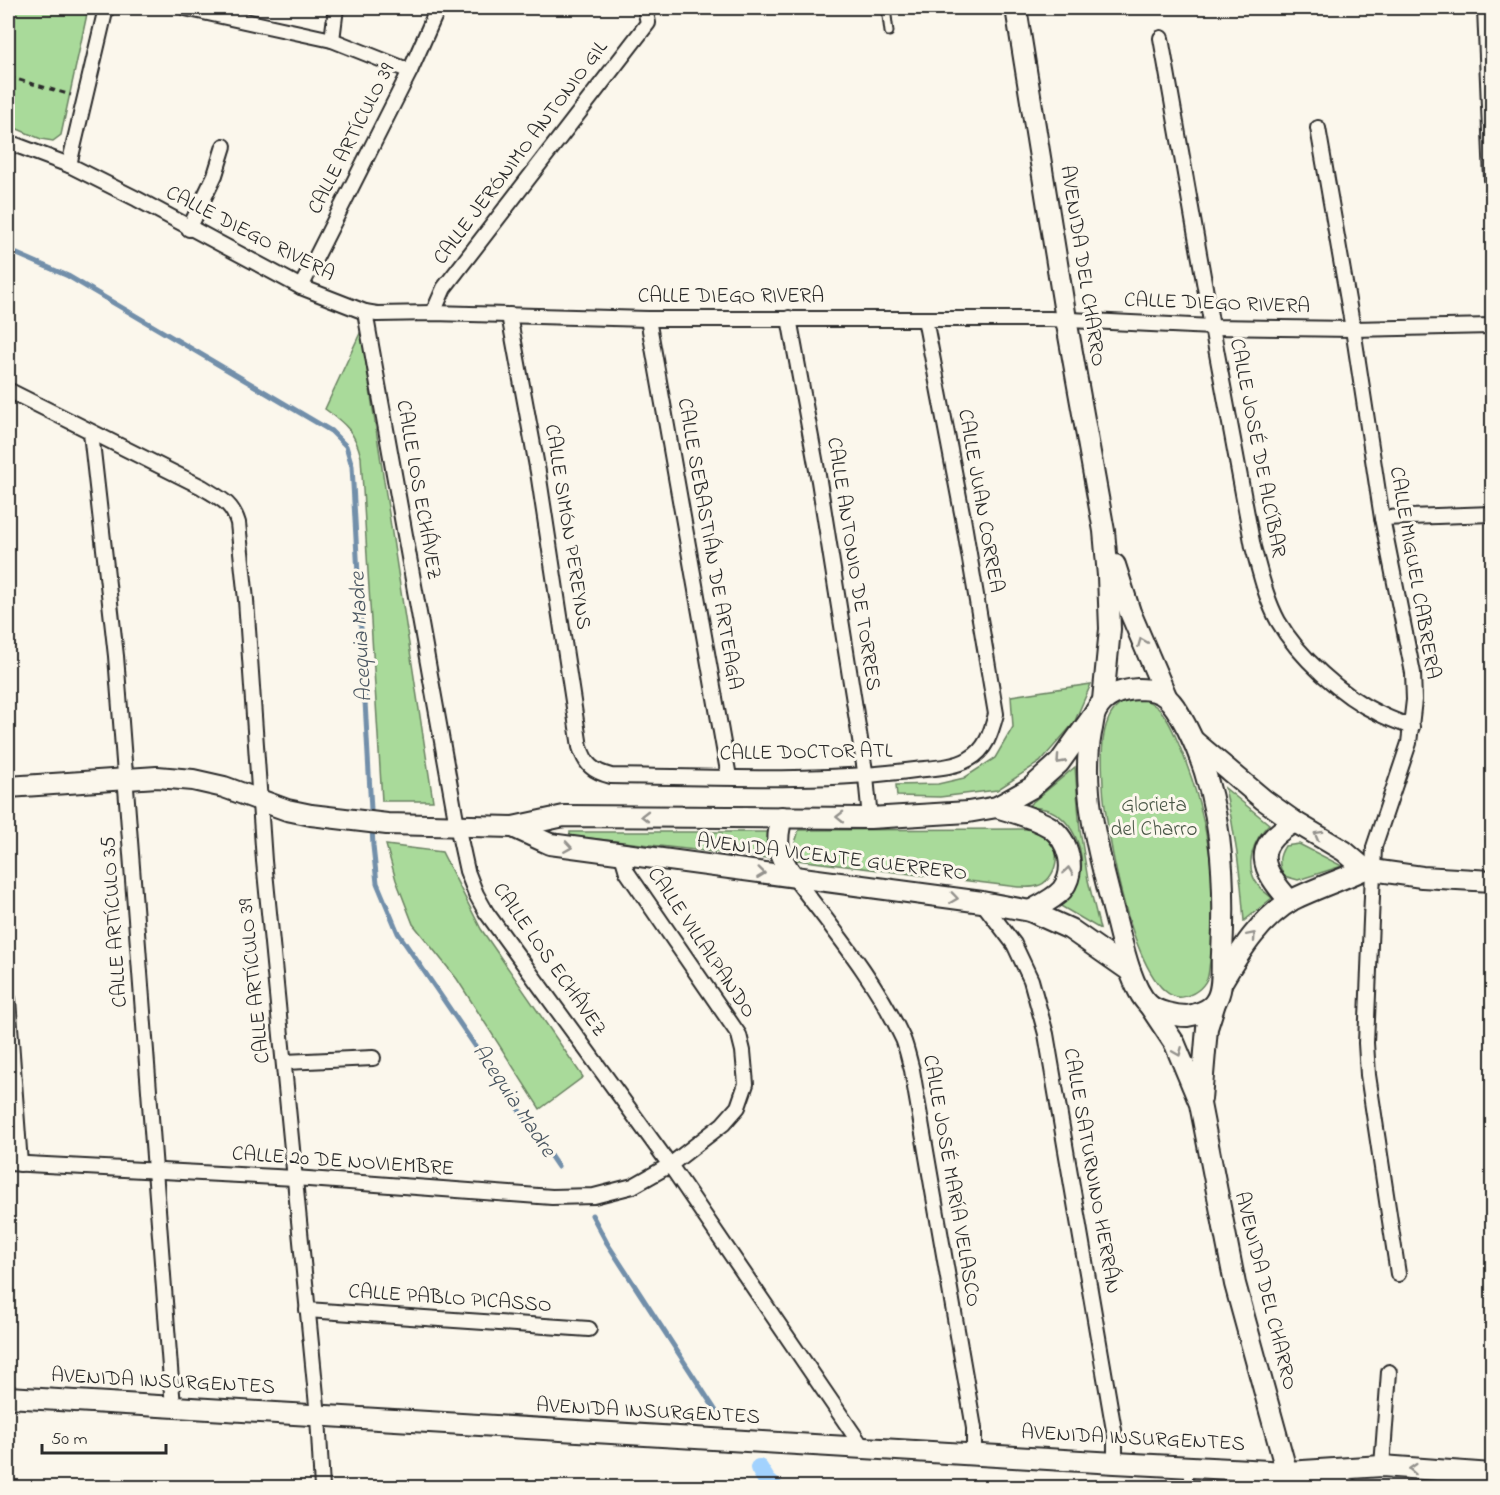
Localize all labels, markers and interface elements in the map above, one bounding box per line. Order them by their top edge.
street label: CALLE JERÓNIMO ANTONIO GIL [426,34,616,272]
street label: CALLE ARTÍCULO 39 [301,58,403,220]
street label: AVENIDA DEL CHARRO [1051,163,1113,369]
street label: CALLE DIEGO RIVERA [160,178,340,290]
street label: CALLE DIEGO RIVERA [638,282,824,312]
street label: CALLE DIEGO RIVERA [1123,286,1311,322]
street label: CALLE JOSÉ DE ALCÍBAR [1221,336,1293,561]
street label: CALLE SEBASTIÁN DE ARTEAGA [669,396,750,692]
street label: CALLE LOS ECHÁVEZ [387,398,450,582]
street label: CALLE JUAN CORREA [949,407,1011,595]
street label: CALLE SIMÓN PEREYNS [536,422,598,632]
street label: CALLE ANTONIO DE TORRES [818,435,888,693]
street label: CALLE MIGUEL CABRERA [1381,464,1447,682]
water label: Acequia Madre [343,570,381,703]
one-way arrow [1137,638,1150,648]
street label: CALLE DOCTOR ATL [719,736,893,770]
one-way arrow [1056,753,1067,764]
park label: Glorieta del Charro [1111,791,1197,845]
one-way arrow [640,810,649,822]
one-way arrow [835,811,844,823]
street label: AVENIDA VICENTE GUERRERO [695,827,969,889]
one-way arrow [1313,831,1324,842]
street label: CALLE ARTÍCULO 35 [94,835,136,1009]
one-way arrow [563,840,572,852]
street label: CALLE VILLALPANDO [639,862,763,1024]
one-way arrow [757,866,766,878]
one-way arrow [1062,866,1074,876]
street label: CALLE LOS ECHÁVEZ [484,876,614,1043]
one-way arrow [950,891,959,903]
street label: CALLE ARTÍCULO 39 [231,896,279,1065]
one-way arrow [1245,931,1256,942]
water label: Acequia Madre [463,1038,563,1165]
street label: CALLE SATURNINO HERRÁN [1055,1046,1128,1296]
one-way arrow [1171,1046,1183,1057]
street label: CALLE JOSÉ MARÍA VELASCO [914,1053,988,1309]
street label: CALLE 20 DE NOVIEMBRE [231,1139,455,1185]
street label: AVENIDA DEL CHARRO [1226,1189,1304,1393]
street label: CALLE PABLO PICASSO [347,1277,553,1321]
street label: AVENIDA INSURGENTES [50,1361,276,1403]
street label: AVENIDA INSURGENTES [535,1391,761,1433]
scale bar [42,1417,166,1455]
street label: AVENIDA INSURGENTES [1020,1418,1246,1460]
text: 50 m [51,1427,88,1453]
one-way arrow [1409,1462,1418,1475]

